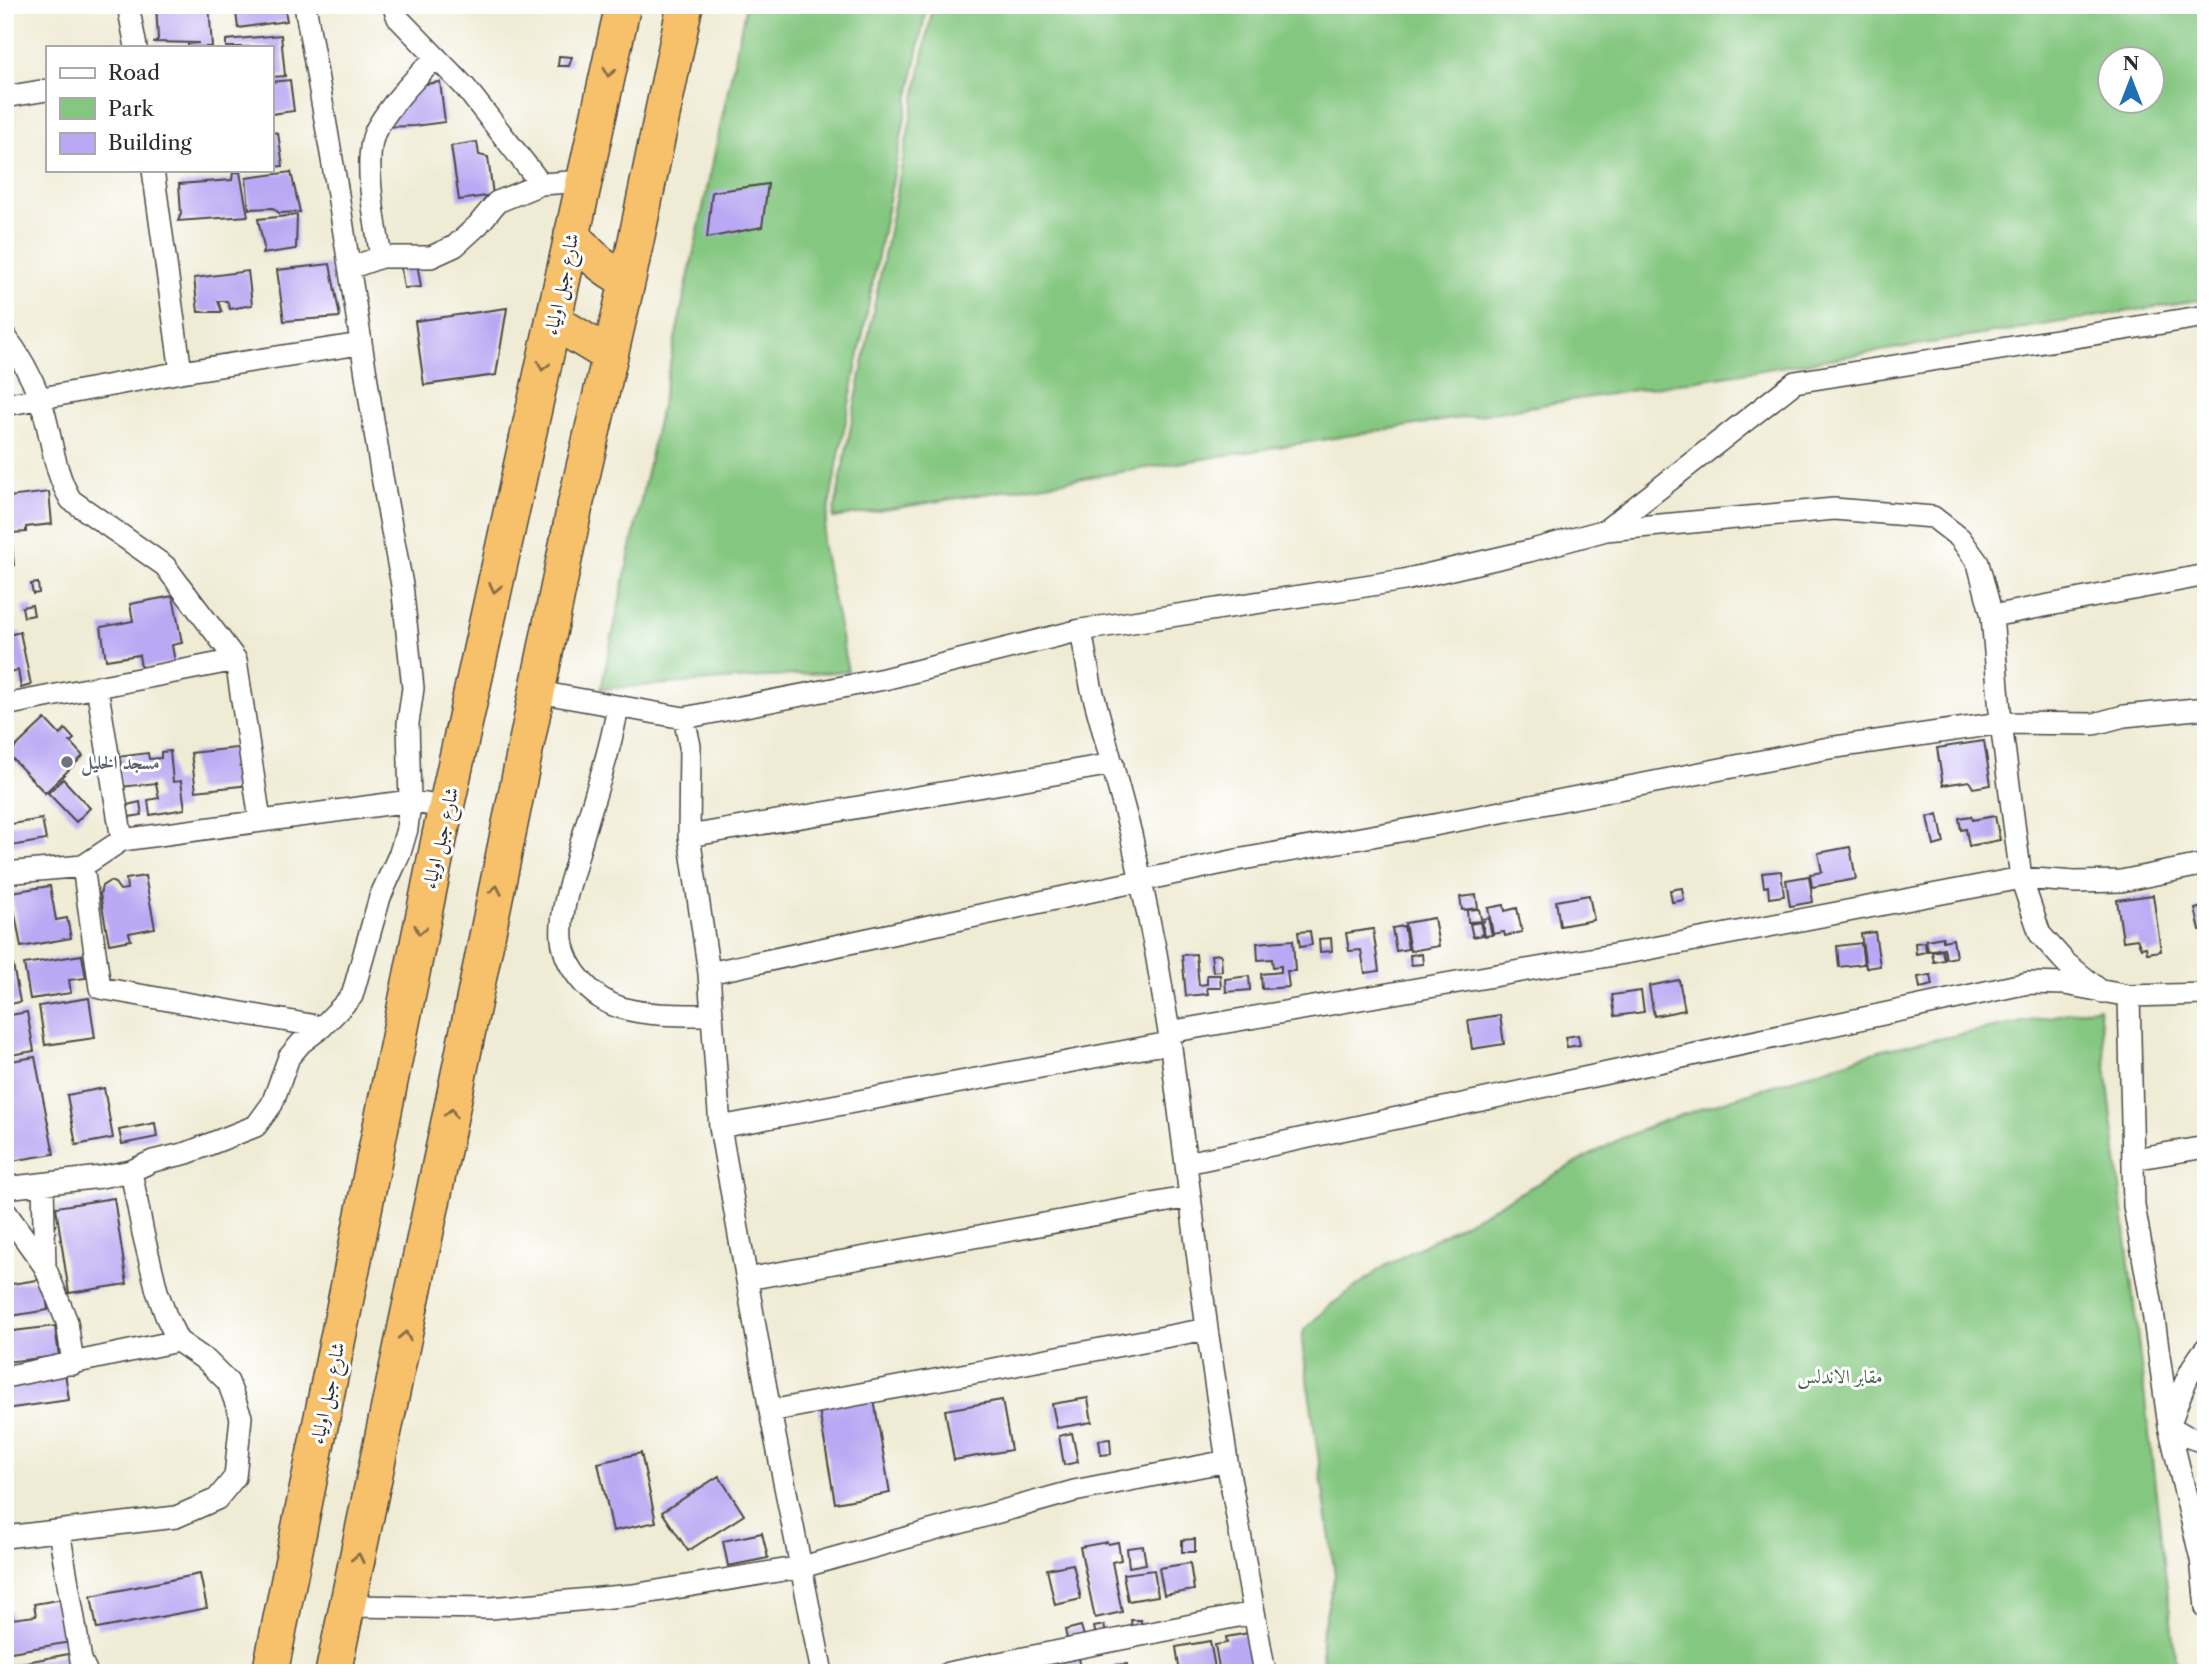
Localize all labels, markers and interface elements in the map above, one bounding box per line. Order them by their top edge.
legend [46,46,273,172]
north arrow [2096,46,2166,116]
text: N [2123,52,2139,75]
text: Road [108,60,160,85]
one-way arrow [602,66,617,78]
text: Park [108,96,154,121]
text: Building [108,130,193,155]
street label: شارع جبل اولياء [539,231,587,338]
one-way arrow [537,360,551,372]
one-way arrow [489,582,503,594]
place label: مسجد الخليل [81,751,160,776]
marker: مسجد الخليل [59,754,75,770]
street label: شارع جبل اولياء [418,785,467,892]
one-way arrow [487,884,502,896]
one-way arrow [414,924,429,936]
one-way arrow [443,1107,458,1119]
one-way arrow [396,1330,411,1342]
street label: شارع جبل اولياء [305,1340,353,1447]
park label: مقابر الاندلس [1797,1365,1883,1389]
one-way arrow [350,1552,365,1564]

